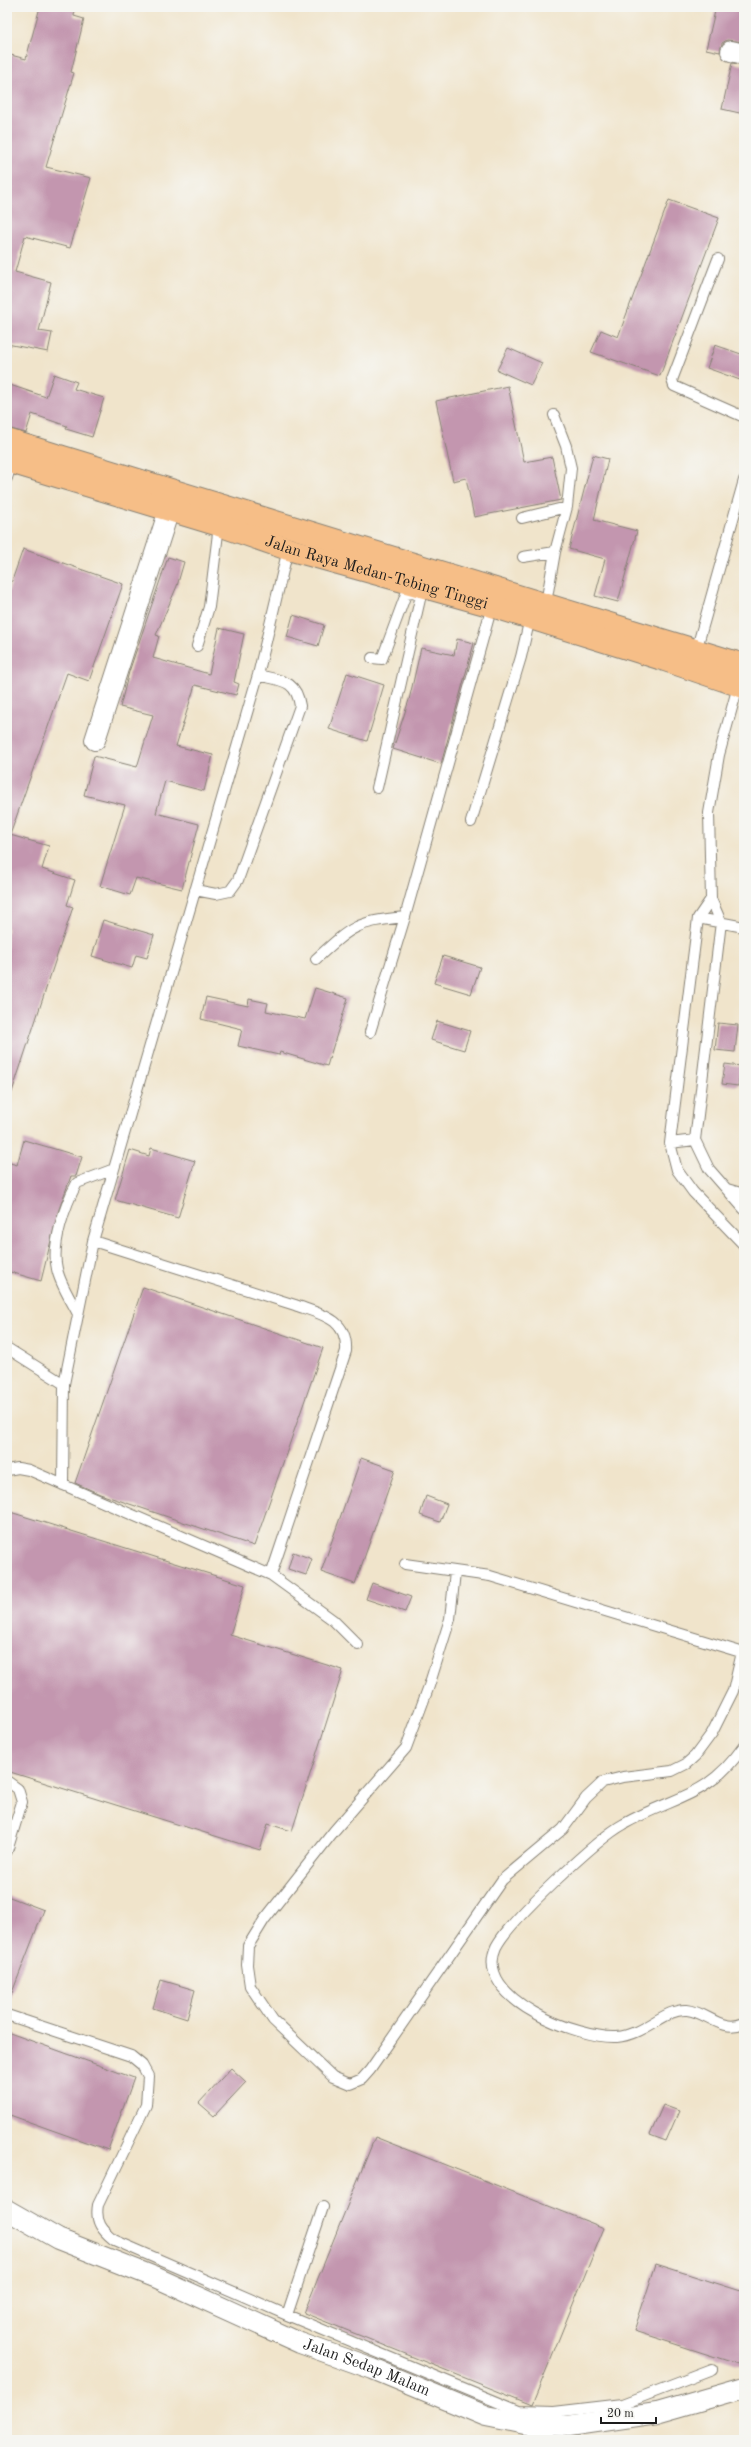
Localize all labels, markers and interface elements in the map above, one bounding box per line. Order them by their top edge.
street label: Jalan Raya Medan-Tebing Tinggi [263,534,490,612]
street label: Jalan Sedap Malam [301,2337,432,2400]
scale bar [601,2399,656,2425]
text: 20 m [607,2408,634,2420]

